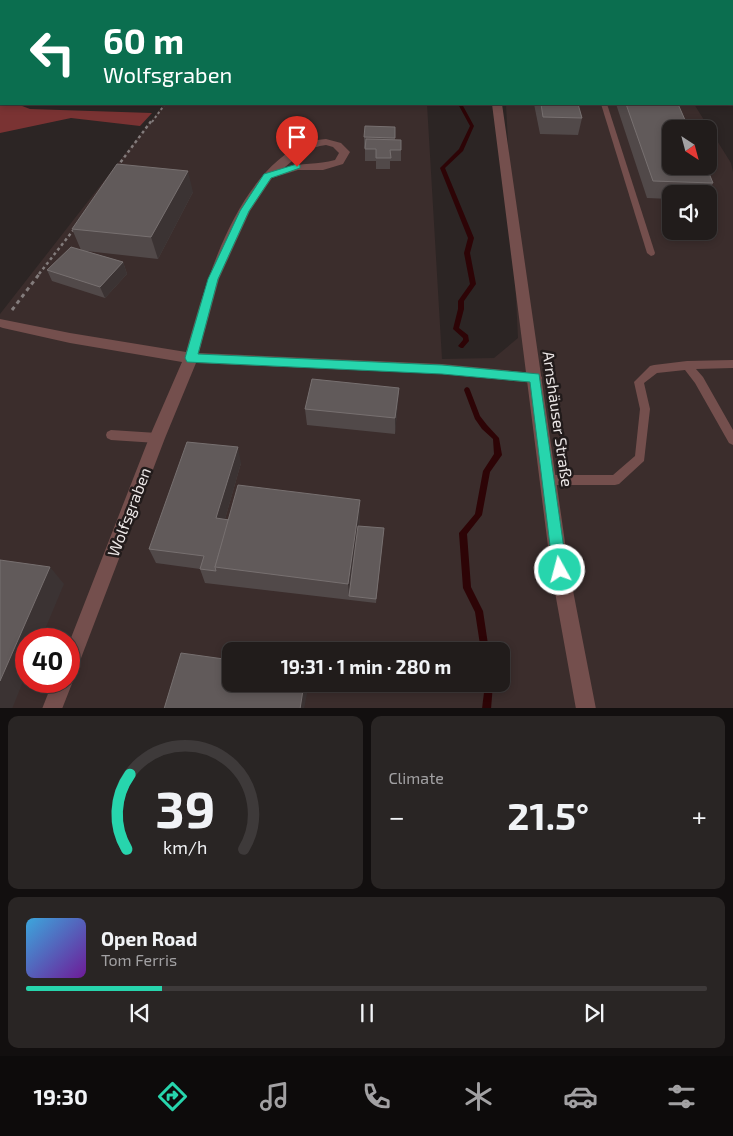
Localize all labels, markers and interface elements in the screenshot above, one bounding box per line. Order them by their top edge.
text: 60 m [103,19,184,61]
icon: left [20,20,85,85]
text: Wolfsgraben [103,61,232,87]
pin [276,116,318,167]
north arrow [662,120,718,175]
map controls [662,120,717,240]
icon: arrive [283,123,311,151]
button: sound [662,185,717,240]
street label: Arnshäuser Straße [540,350,577,488]
street label: Wolfsgraben [103,465,154,559]
position arrow [533,543,585,595]
speed limit sign: 40 [15,628,80,693]
text: 19:31 · 1 min · 280 m [281,655,451,678]
text: Climate [389,768,444,787]
text: 39 [155,776,215,838]
text: 21.5° [507,792,589,838]
text: − [389,799,405,833]
text: + [692,799,707,833]
text: km/h [163,836,207,858]
text: Open Road [101,927,197,950]
text: Tom Ferris [101,950,177,969]
icon: previous [126,999,154,1027]
icon: pause [353,999,381,1027]
icon: next [580,999,608,1027]
icon: directions [155,1079,190,1114]
icon: music [257,1079,292,1114]
icon: phone [359,1079,394,1114]
icon: climate [461,1079,496,1114]
icon: car [563,1079,598,1114]
icon: filters [664,1079,699,1114]
text: 19:30 [33,1083,88,1109]

